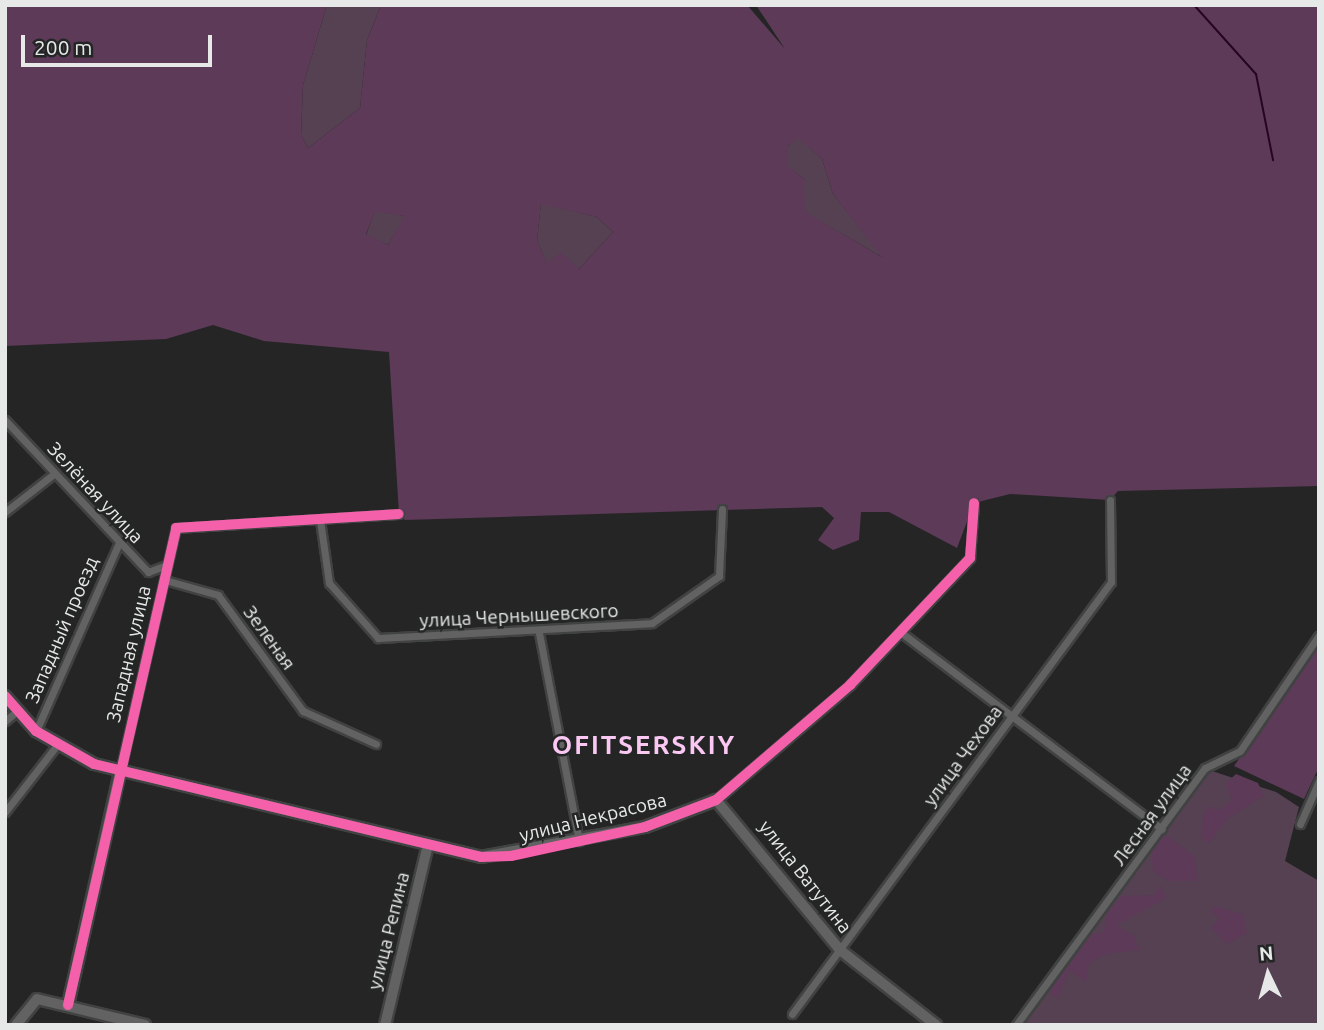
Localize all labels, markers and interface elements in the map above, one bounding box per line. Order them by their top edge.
scale bar [24,21,215,65]
text: 200 m [34,35,92,59]
street label: Зелёная улица [42,438,148,548]
street label: Западный проезд [21,553,103,707]
street label: Западная улица [102,583,156,725]
street label: улица Чернышевского [419,599,619,633]
street label: Зеленая [238,601,300,675]
street label: улица Чехова [919,701,1007,811]
district label: OFITSERSKIY [553,729,735,761]
street label: Лесная улица [1108,760,1196,870]
street label: улица Некрасова [517,789,669,847]
street label: улица Ватутина [754,816,856,938]
street label: улица Репина [363,870,415,992]
north arrow [1233,939,1303,1009]
text: N [1258,942,1274,965]

